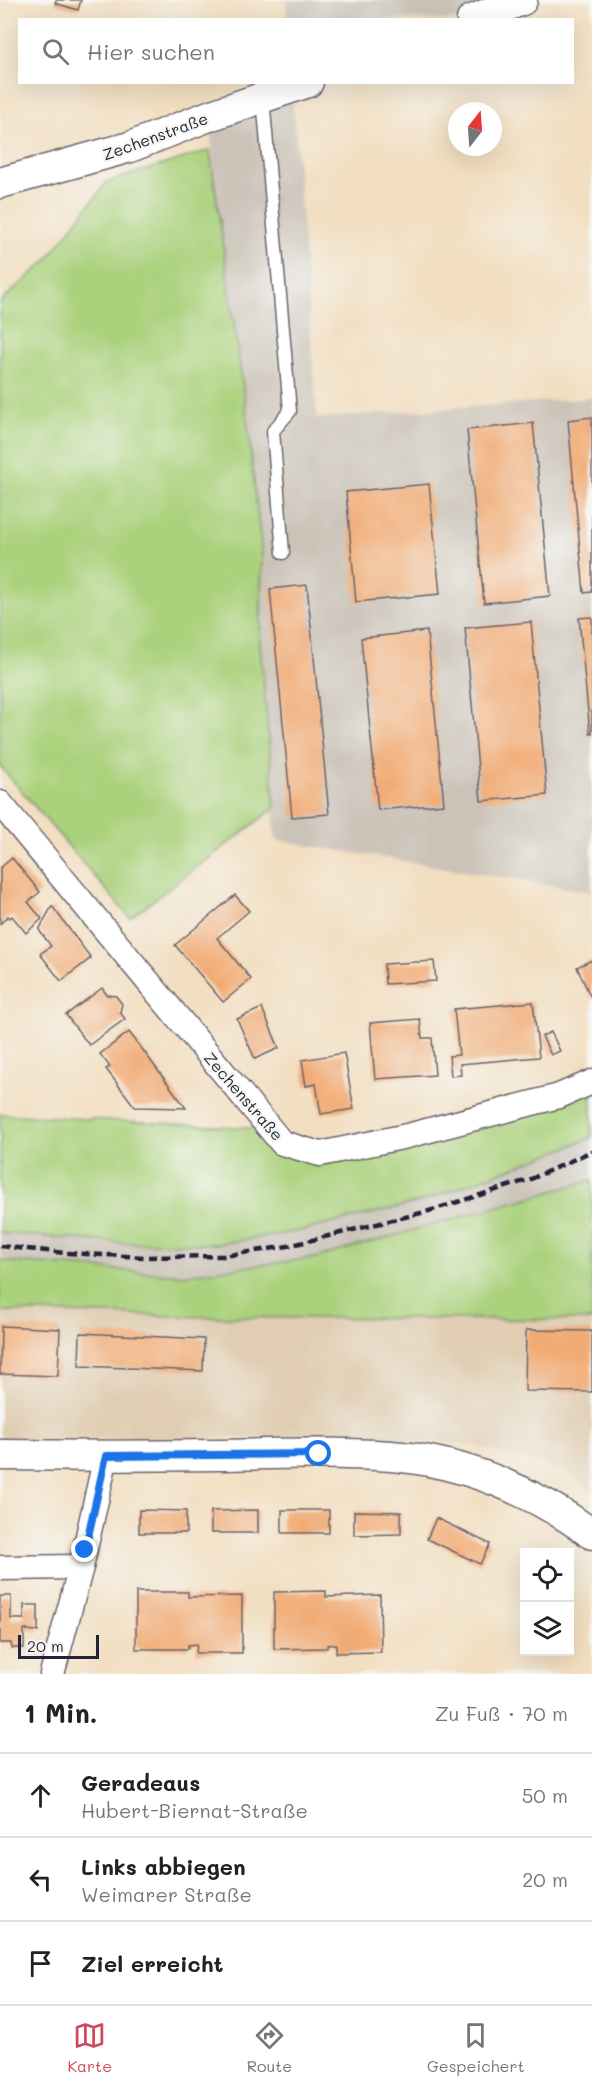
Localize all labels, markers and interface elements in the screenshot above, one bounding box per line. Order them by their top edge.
search box [18,18,574,84]
icon: search [39,35,72,68]
text: Hier suchen [87,37,215,66]
north arrow [448,102,502,156]
street label: Zechenstraße [99,107,211,165]
street label: Zechenstraße [200,1047,288,1145]
route start [305,1440,331,1466]
route end [71,1536,97,1562]
map controls [520,1548,574,1656]
button: locate [520,1548,574,1602]
button: layers [520,1602,574,1656]
scale bar [18,1632,99,1660]
text: 20 m [27,1635,64,1656]
text: 1 Min. [24,1696,98,1730]
text: Zu Fuß · 70 m [435,1700,568,1726]
text: Geradeaus [81,1768,200,1797]
icon: ahead [24,1779,57,1812]
text: 50 m [522,1782,568,1808]
text: Hubert-Biernat-Straße [81,1797,308,1823]
text: Links abbiegen [81,1852,246,1881]
icon: left [24,1863,57,1896]
text: 20 m [522,1866,568,1892]
text: Weimarer Straße [81,1881,252,1907]
icon: arrive [24,1947,57,1980]
text: Ziel erreicht [81,1949,223,1978]
tab: Karte [67,2019,112,2076]
tab: Route [247,2019,292,2076]
tab: Gespeichert [427,2019,525,2076]

